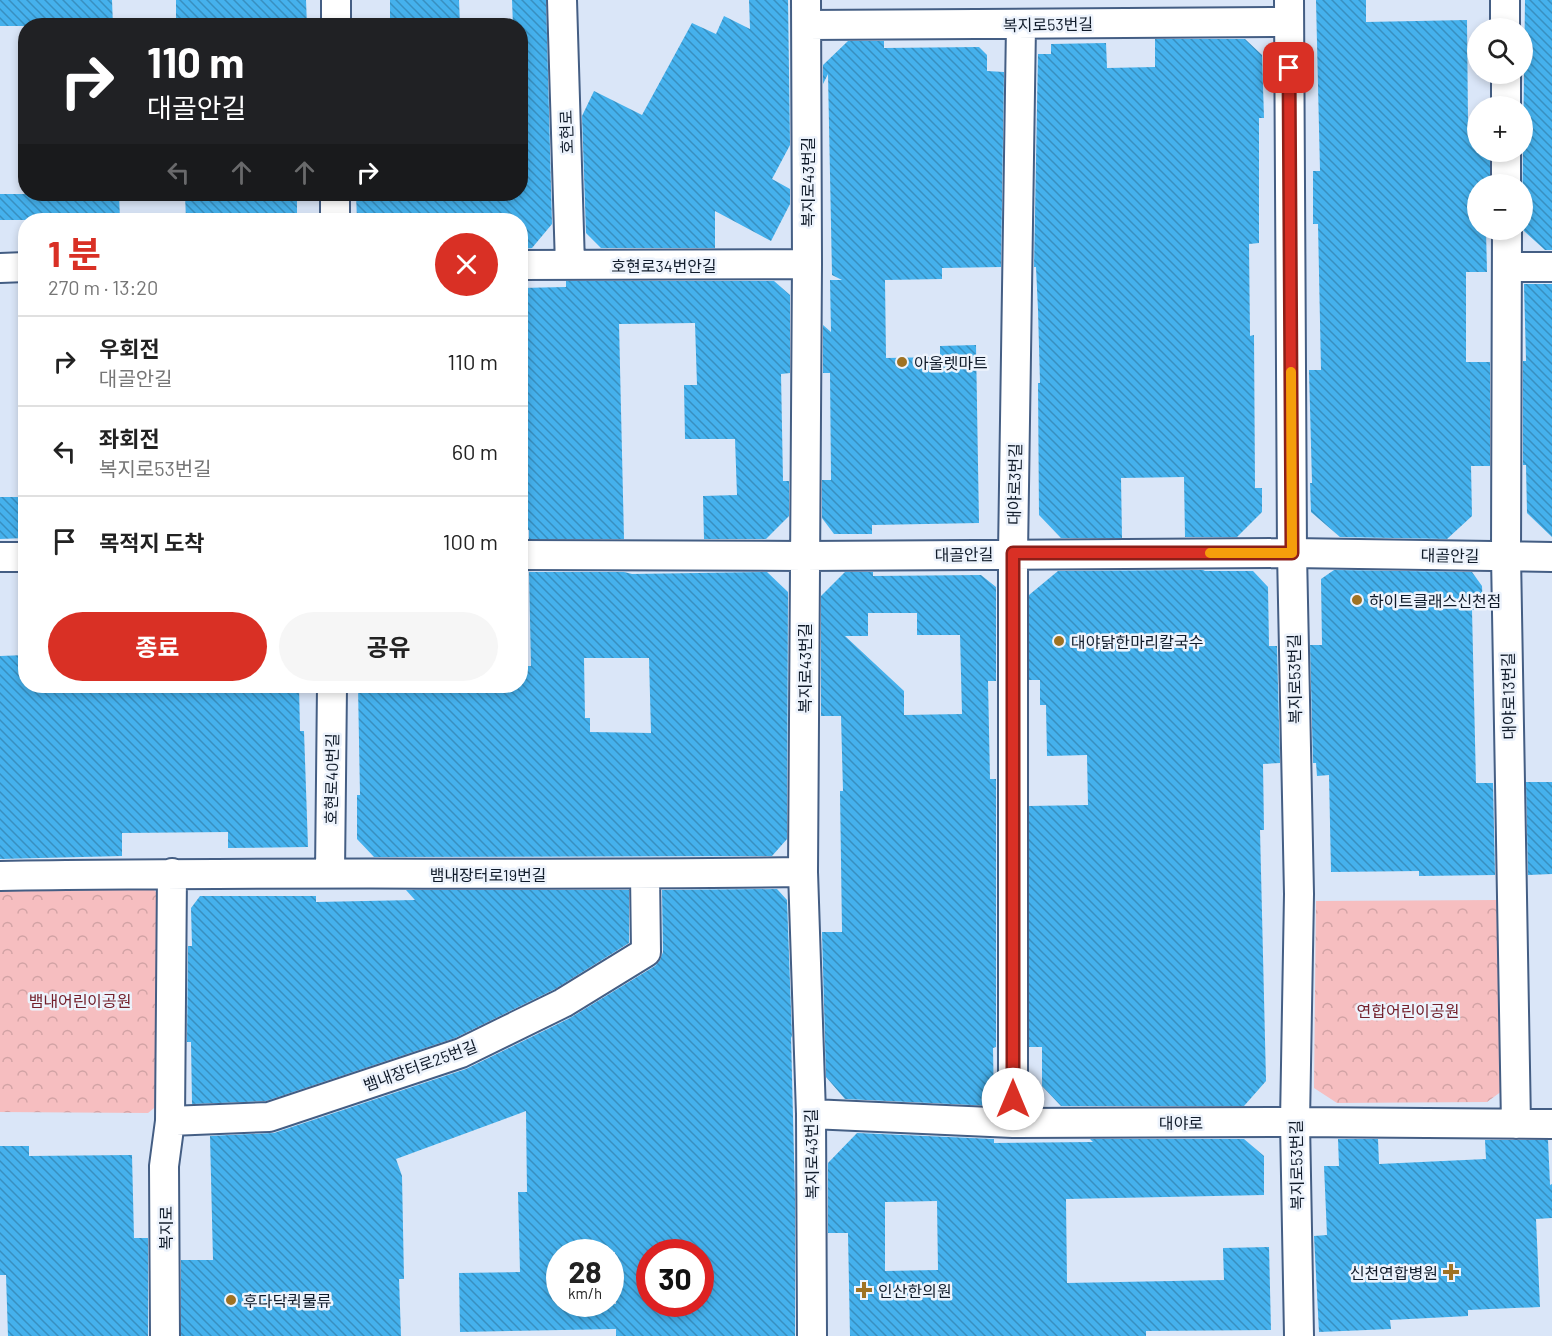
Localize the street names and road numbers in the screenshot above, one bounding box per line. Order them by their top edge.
street label: 복지로53번길 [1003,14,1093,34]
street label: 호현로 [556,109,576,154]
street label: 복지로43번길 [798,137,817,227]
street label: 호현로34번안길 [611,256,717,275]
street label: 대야로3번길 [1004,443,1024,525]
street label: 대골안길 [934,544,994,564]
street label: 대골안길 [1420,545,1480,565]
street label: 복지로43번길 [795,623,814,713]
street label: 복지로53번길 [1284,634,1304,724]
street label: 대야로13번길 [1498,652,1518,740]
street label: 호현로40번길 [321,733,341,825]
street label: 뱀내장터로19번길 [430,865,546,884]
street label: 뱀내장터로25번길 [360,1036,480,1094]
street label: 복지로43번길 [801,1109,821,1199]
street label: 대야로 [1159,1113,1203,1132]
street label: 복지로53번길 [1286,1120,1306,1210]
street label: 복지로 [156,1206,175,1250]

